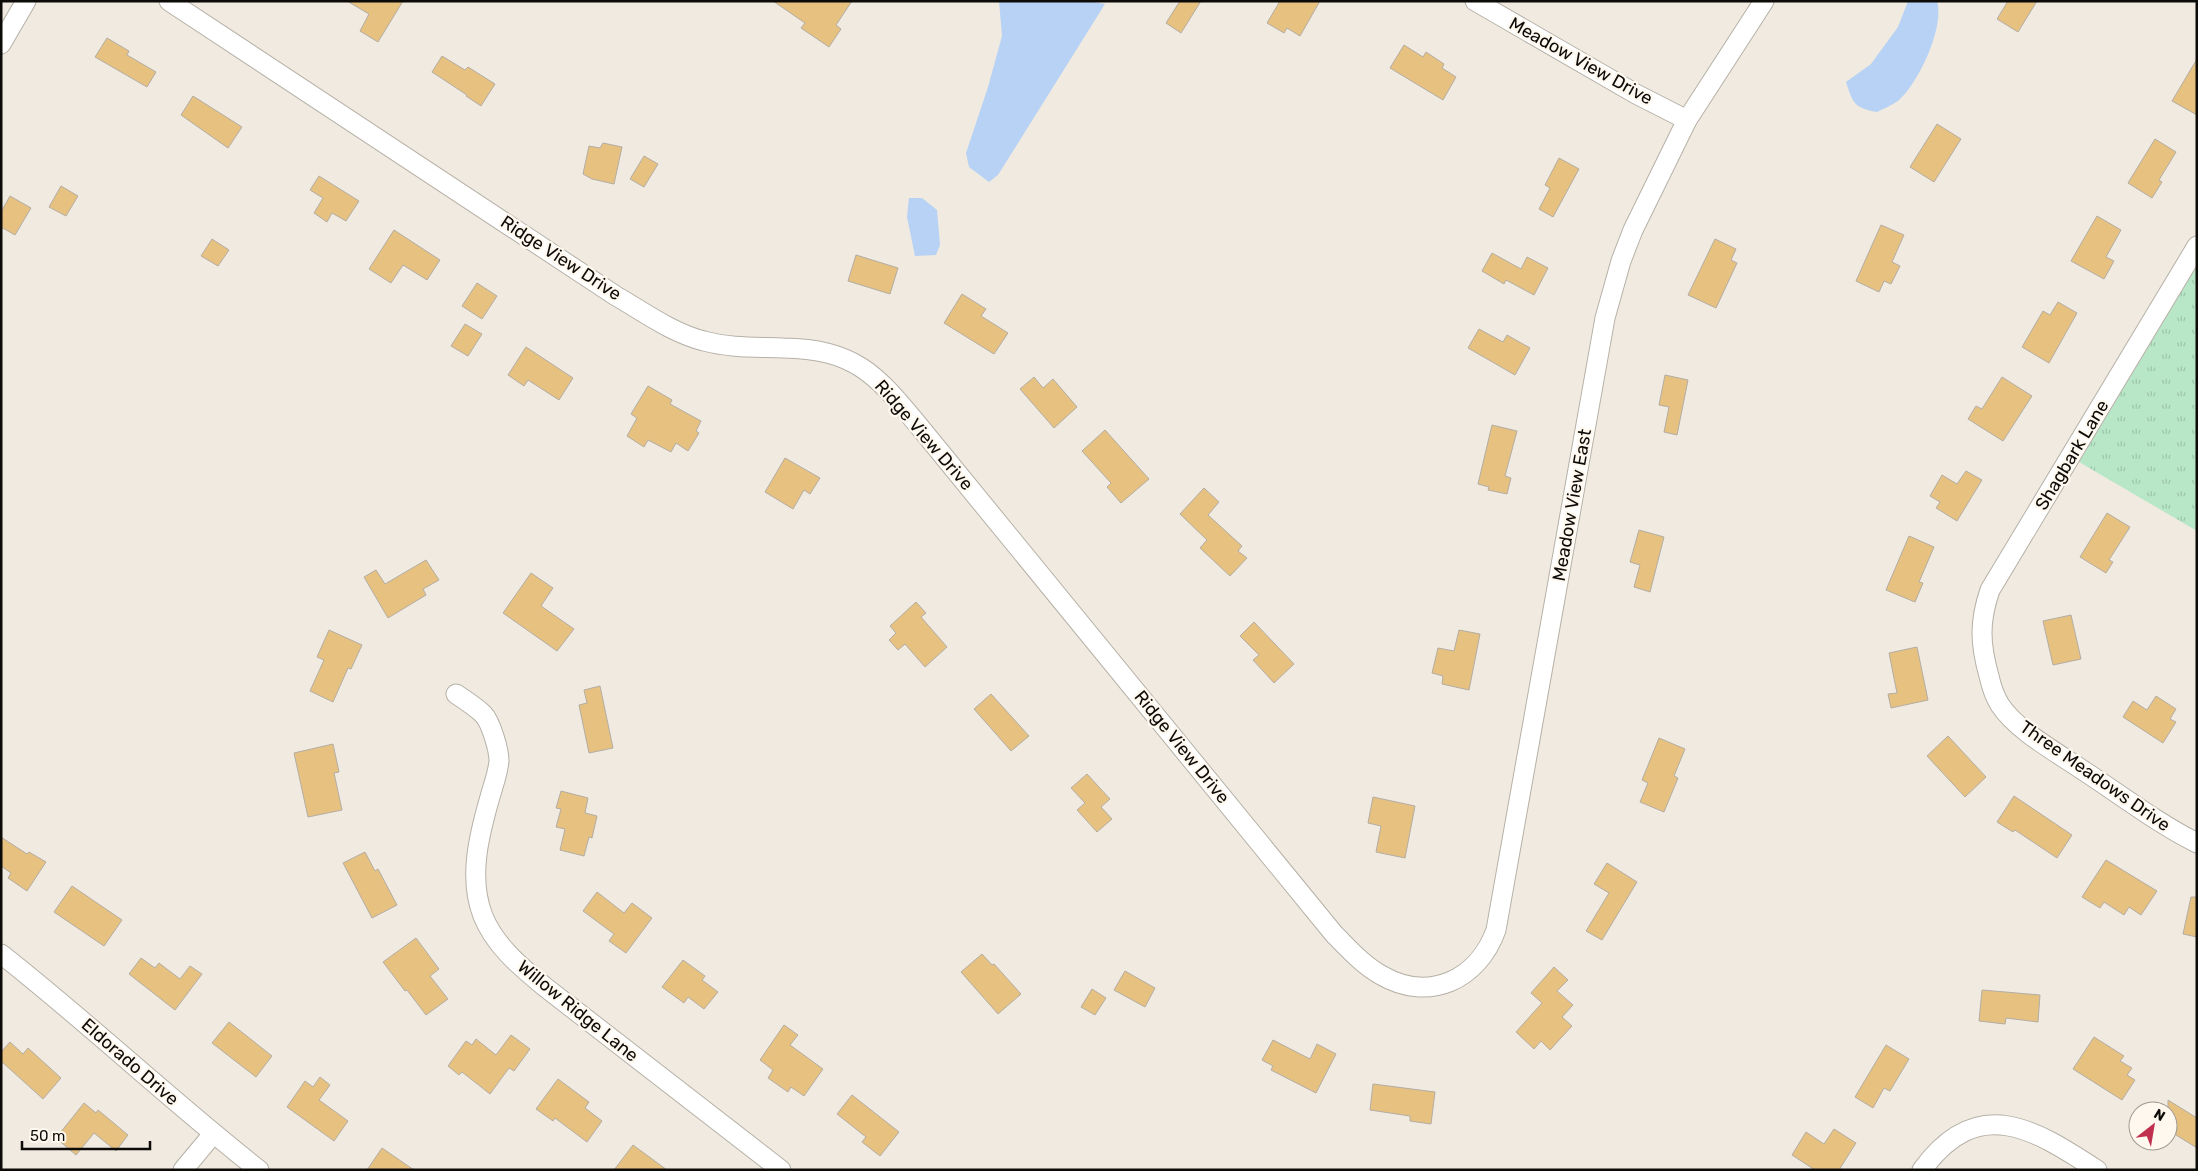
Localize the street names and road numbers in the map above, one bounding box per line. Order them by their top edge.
street label: Meadow View Drive [1505,12,1657,110]
street label: Ridge View Drive [497,211,625,305]
street label: Ridge View Drive [870,375,978,495]
street label: Shagbark Lane [2030,396,2114,514]
street label: Meadow View East [1548,427,1596,583]
street label: Ridge View Drive [1130,686,1234,808]
street label: Three Meadows Drive [2016,716,2174,836]
street label: Willow Ridge Lane [513,956,643,1066]
street label: Eldorado Drive [77,1014,183,1110]

